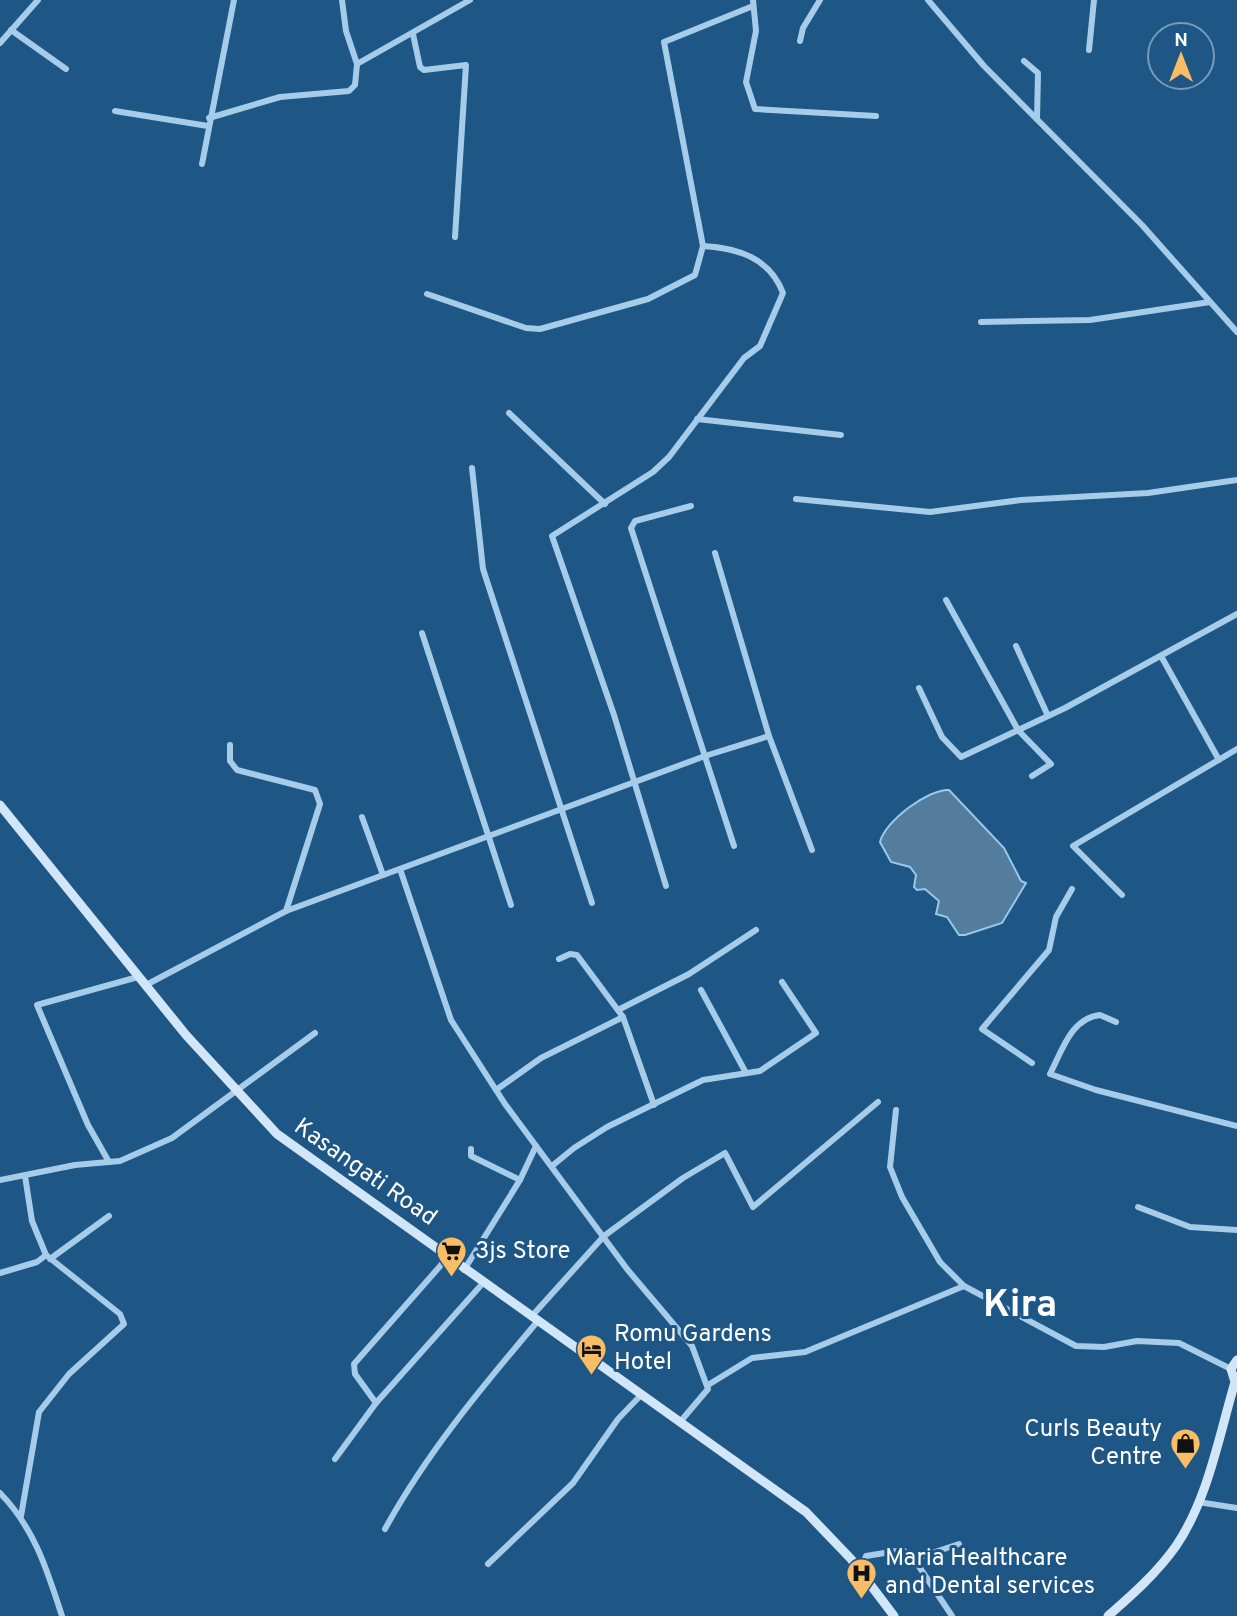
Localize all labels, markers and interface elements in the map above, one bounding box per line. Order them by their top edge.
north arrow [1146,21,1216,91]
text: N [1174,29,1188,53]
street label: Kasangati Road [288,1113,442,1233]
supermarket icon: 3js Store [435,1235,469,1279]
place label: 3js Store [475,1237,570,1267]
district label: Kira [983,1282,1057,1331]
place label: Romu Gardens Hotel [614,1320,772,1378]
hotel icon: Romu Gardens Hotel [574,1332,608,1376]
place label: Curls Beauty Centre [1024,1415,1162,1473]
shop icon: Curls Beauty Centre [1168,1427,1202,1471]
place label: Maria Healthcare and Dental services [885,1544,1095,1602]
hospital icon: Maria Healthcare and Dental services [845,1556,879,1600]

